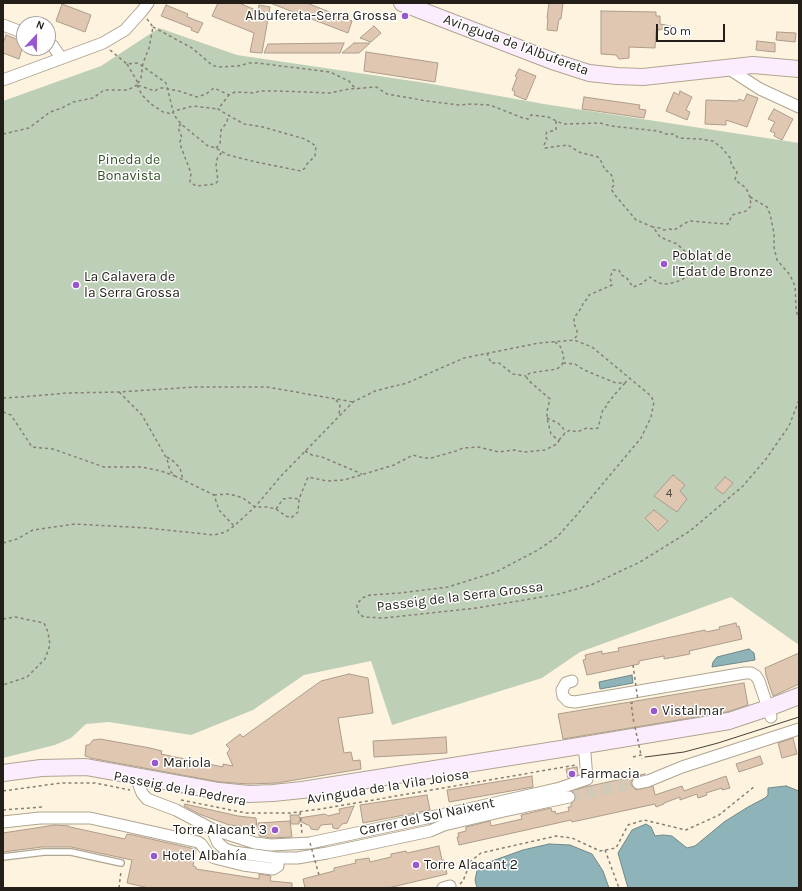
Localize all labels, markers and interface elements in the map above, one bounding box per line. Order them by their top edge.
place label: Albufereta-Serra Grossa [245,8,397,24]
marker: Albufereta-Serra Grossa [400,11,410,21]
street label: Avinguda de l'Albufereta [441,11,591,79]
north arrow [16,16,56,56]
scale bar [658,16,727,42]
text: N [34,18,46,33]
text: 50 m [663,24,691,38]
park label: Pineda de Bonavista [97,152,161,184]
place label: Poblat de l'Edat de Bronze [672,248,773,280]
marker: Poblat de l'Edat de Bronze [659,259,669,269]
place label: La Calavera de la Serra Grossa [84,269,180,302]
marker: La Calavera de la Serra Grossa [71,280,81,290]
house number: 4 [666,487,672,501]
street label: Passeig de la Serra Grossa [376,578,544,616]
place label: Vistalmar [662,703,724,719]
marker: Vistalmar [649,706,659,716]
place label: Mariola [163,755,211,771]
marker: Mariola [150,758,160,768]
street label: Avinguda de la Vila Joiosa [306,766,470,808]
place label: Farmacia [580,766,640,782]
street label: Passeig de la Pedrera [112,768,248,810]
marker: Farmacia [567,769,577,779]
street label: Carrer del Sol Naixent [358,794,496,840]
place label: Torre Alacant 3 [173,822,267,838]
marker: Torre Alacant 3 [270,825,280,835]
place label: Hotel Albahía [162,848,247,864]
marker: Hotel Albahía [149,851,159,861]
place label: Torre Alacant 2 [424,857,518,873]
marker: Torre Alacant 2 [411,860,421,870]

